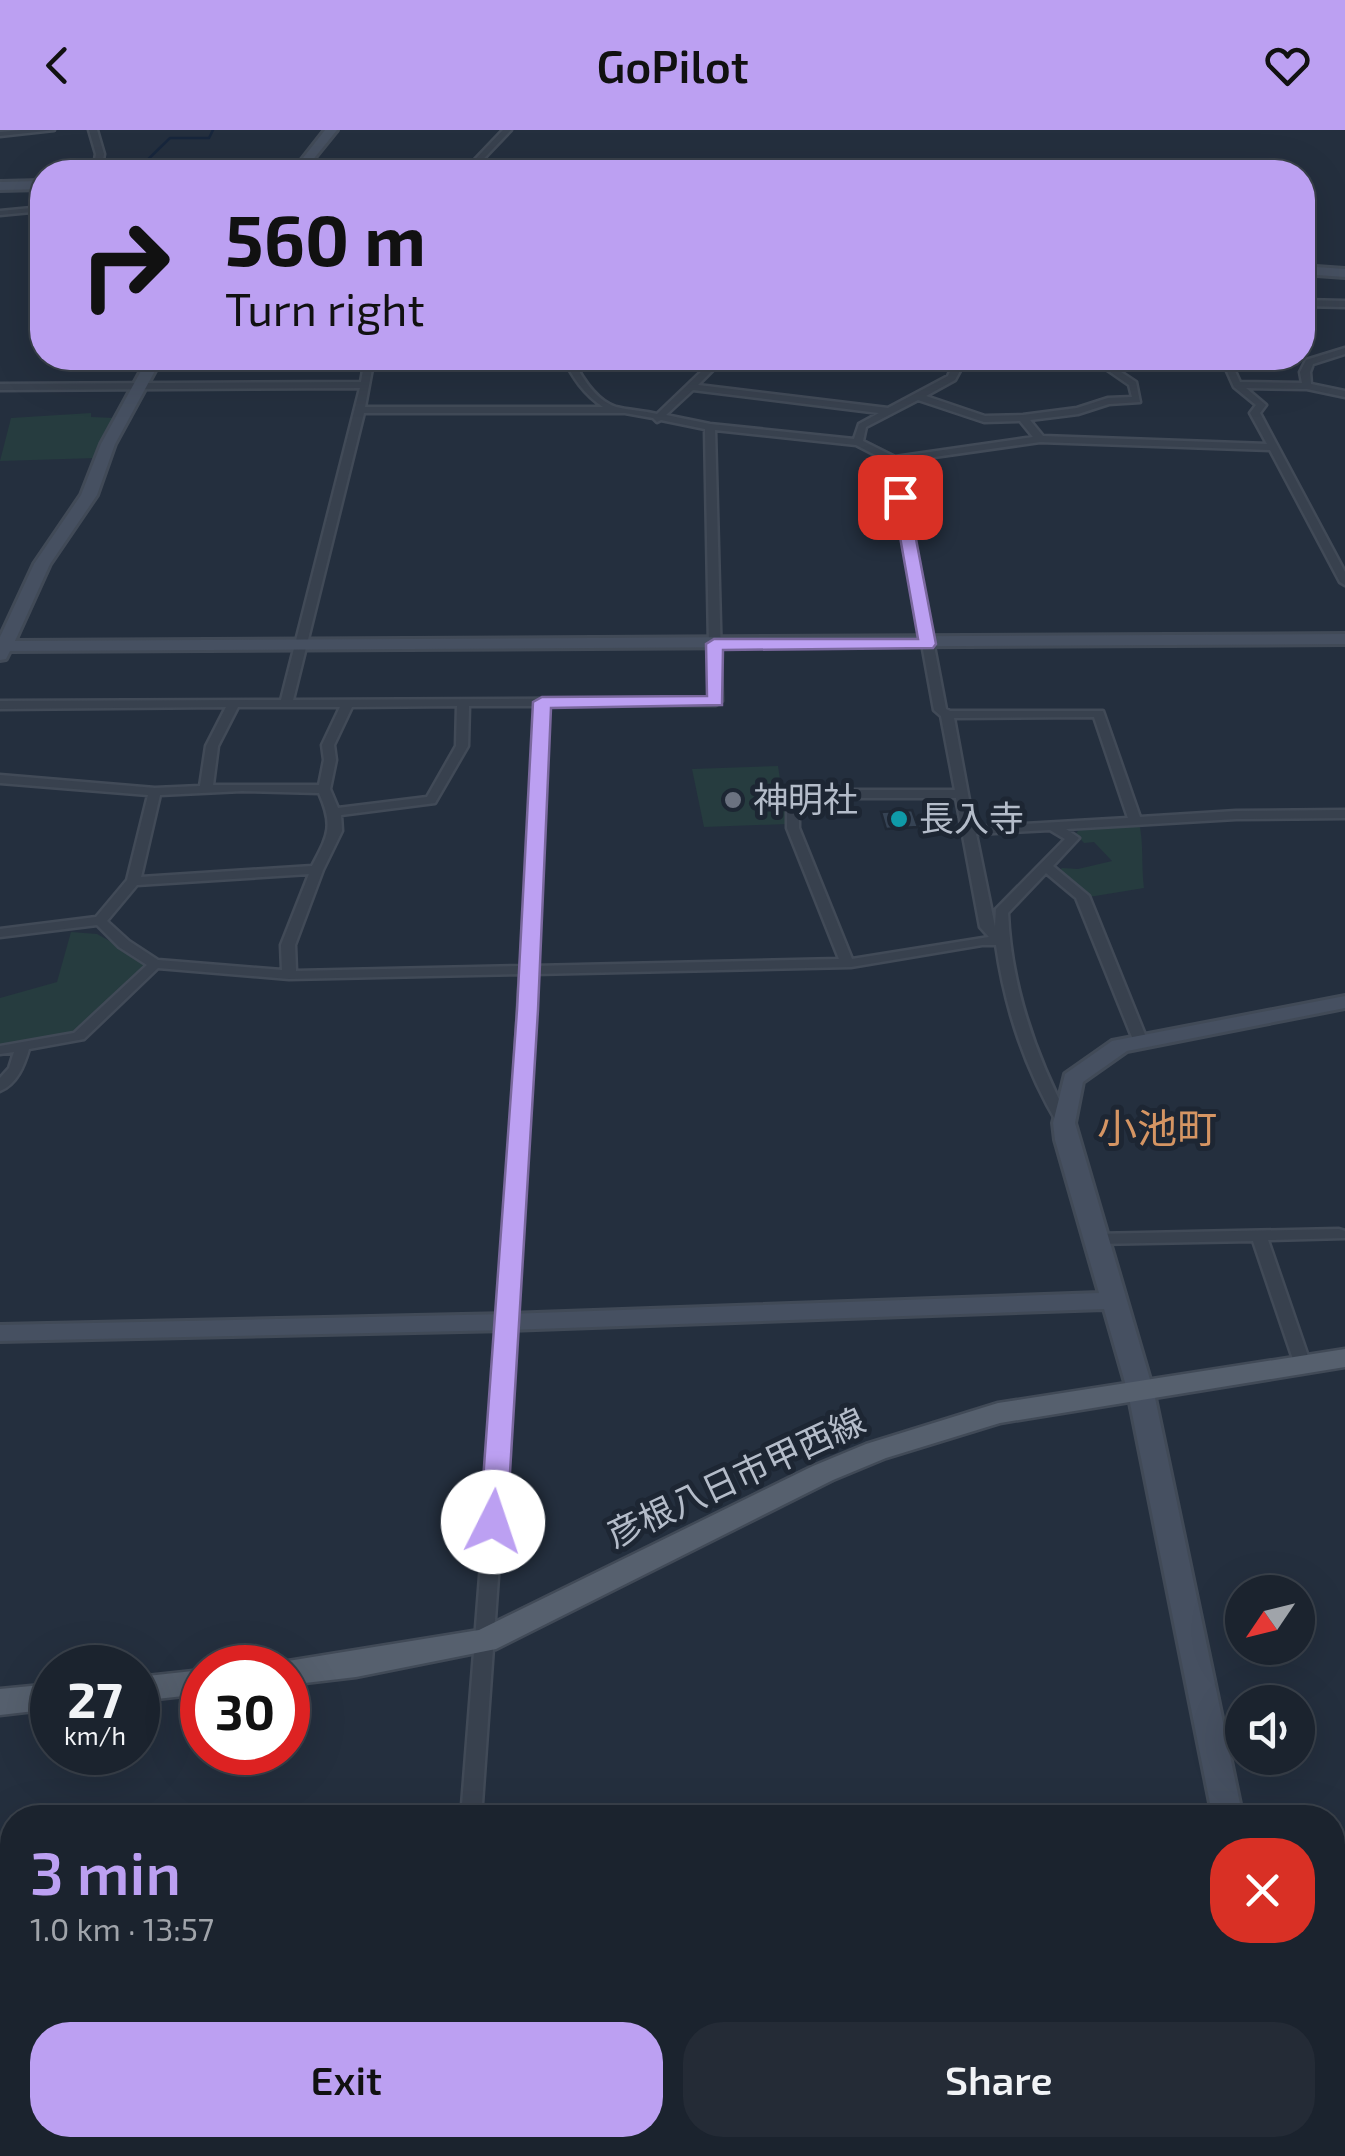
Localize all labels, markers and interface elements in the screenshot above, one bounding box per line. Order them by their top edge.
icon: back [30,38,85,93]
text: GoPilot [596,38,749,92]
icon: heart [1260,38,1315,93]
text: 560 m [225,196,426,280]
icon: right [60,200,190,330]
text: Turn right [225,281,425,335]
pin [858,455,943,540]
icon: arrive [873,470,928,525]
place label: 神明社 [753,777,858,819]
marker: 神明社 [722,789,744,811]
place label: 長入寺 [919,796,1024,838]
marker: 長入寺 [888,808,910,830]
district label: 小池町 [1097,1103,1217,1151]
street label: 彦根八日市甲西線 [599,1398,871,1554]
position arrow [441,1470,545,1574]
north arrow [1225,1575,1315,1665]
map controls [1225,1575,1315,1775]
speed limit sign: 30 [180,1645,310,1775]
text: 27 [67,1668,123,1728]
button: sound [1225,1685,1315,1775]
text: km/h [64,1720,126,1750]
text: 3 min [30,1835,181,1907]
button: close [1210,1838,1315,1943]
text: 1.0 km · 13:57 [30,1909,214,1947]
button: Exit [30,2022,663,2137]
button: Share [683,2022,1315,2137]

